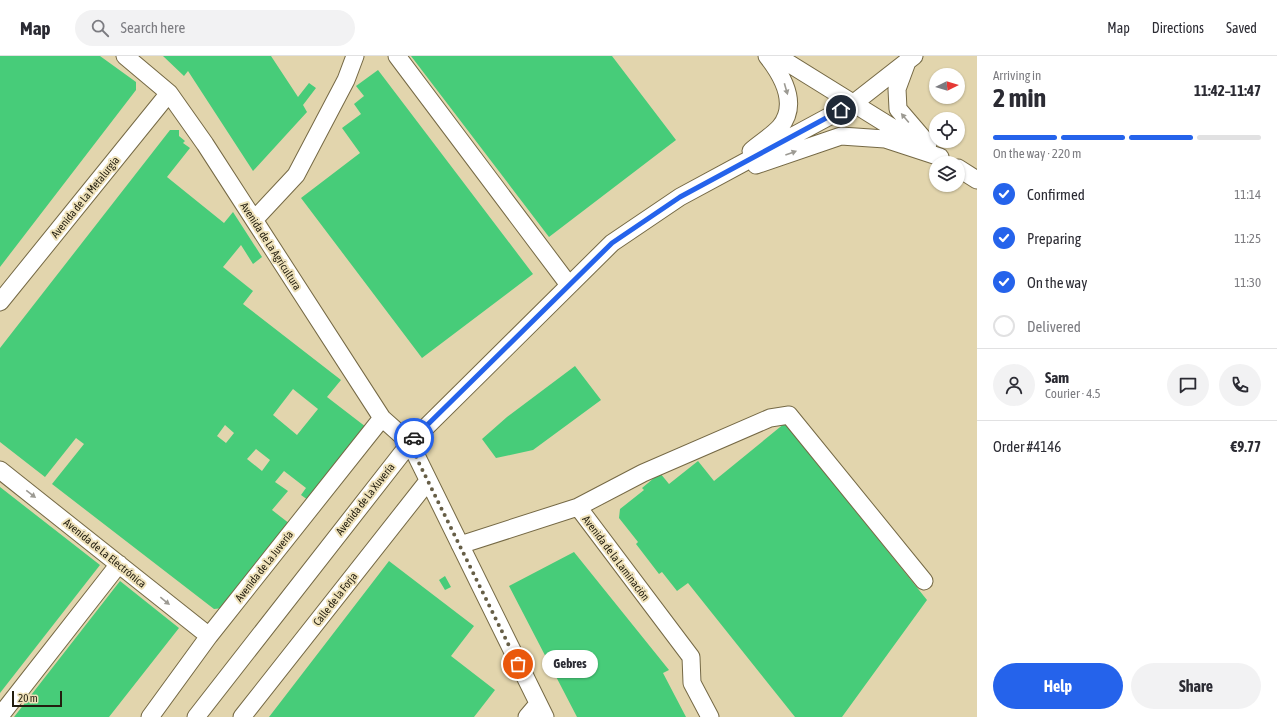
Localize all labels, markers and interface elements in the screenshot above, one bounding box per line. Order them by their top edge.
search box [75,10,355,46]
text: Map [20,17,51,39]
icon: search [89,17,111,39]
text: Search here [121,19,185,36]
text: Map [1107,20,1130,36]
text: Directions [1152,20,1204,36]
text: Saved [1226,20,1257,36]
north arrow [929,68,965,104]
map controls [929,68,965,192]
text: Arriving in [993,68,1041,83]
text: 11:42–11:47 [1194,82,1261,99]
one-way arrow [783,83,789,96]
text: 2 min [993,83,1046,113]
pin [824,93,858,127]
icon: home [830,99,852,121]
one-way arrow [901,112,910,123]
button: locate [929,112,965,148]
text: On the way · 220 m [993,146,1081,161]
one-way arrow [786,150,798,156]
street label: Avenida de La Metalurgia [48,154,122,240]
button: layers [929,156,965,192]
icon: check [993,183,1015,205]
text: Confirmed [1027,186,1085,203]
text: 11:14 [1234,187,1261,202]
street label: Avenida de La Agricultura [238,200,304,292]
icon: check [993,227,1015,249]
text: Preparing [1027,230,1081,247]
text: 11:25 [1234,231,1261,246]
icon: check [993,271,1015,293]
text: On the way [1027,274,1088,291]
text: 11:30 [1234,275,1261,290]
text: Delivered [1027,318,1081,335]
button: person [993,364,1035,406]
button: chat [1167,364,1209,406]
button: phone [1219,364,1261,406]
text: Sam [1045,369,1069,386]
text: Courier · 4.5 [1045,386,1101,401]
courier [394,418,434,458]
icon: car [403,427,425,449]
text: Order #4146 [993,438,1061,455]
text: €9.77 [1230,438,1261,455]
street label: Avenida de La Xuvería [333,461,397,537]
one-way arrow [25,490,36,498]
street label: Avenida de la Laminación [580,513,652,603]
street label: Avenida de La Electrónica [61,516,149,590]
street label: Avenida de La Juvería [233,528,295,604]
street label: Calle de la Forja [311,570,359,628]
one-way arrow [160,597,171,605]
pin [501,647,535,681]
callout: Gebres [542,650,598,678]
icon: bag [507,653,529,675]
text: Gebres [553,656,587,671]
button: Help [993,663,1123,709]
button: Share [1131,663,1261,709]
scale bar [12,689,62,708]
text: 20 m [18,692,38,704]

